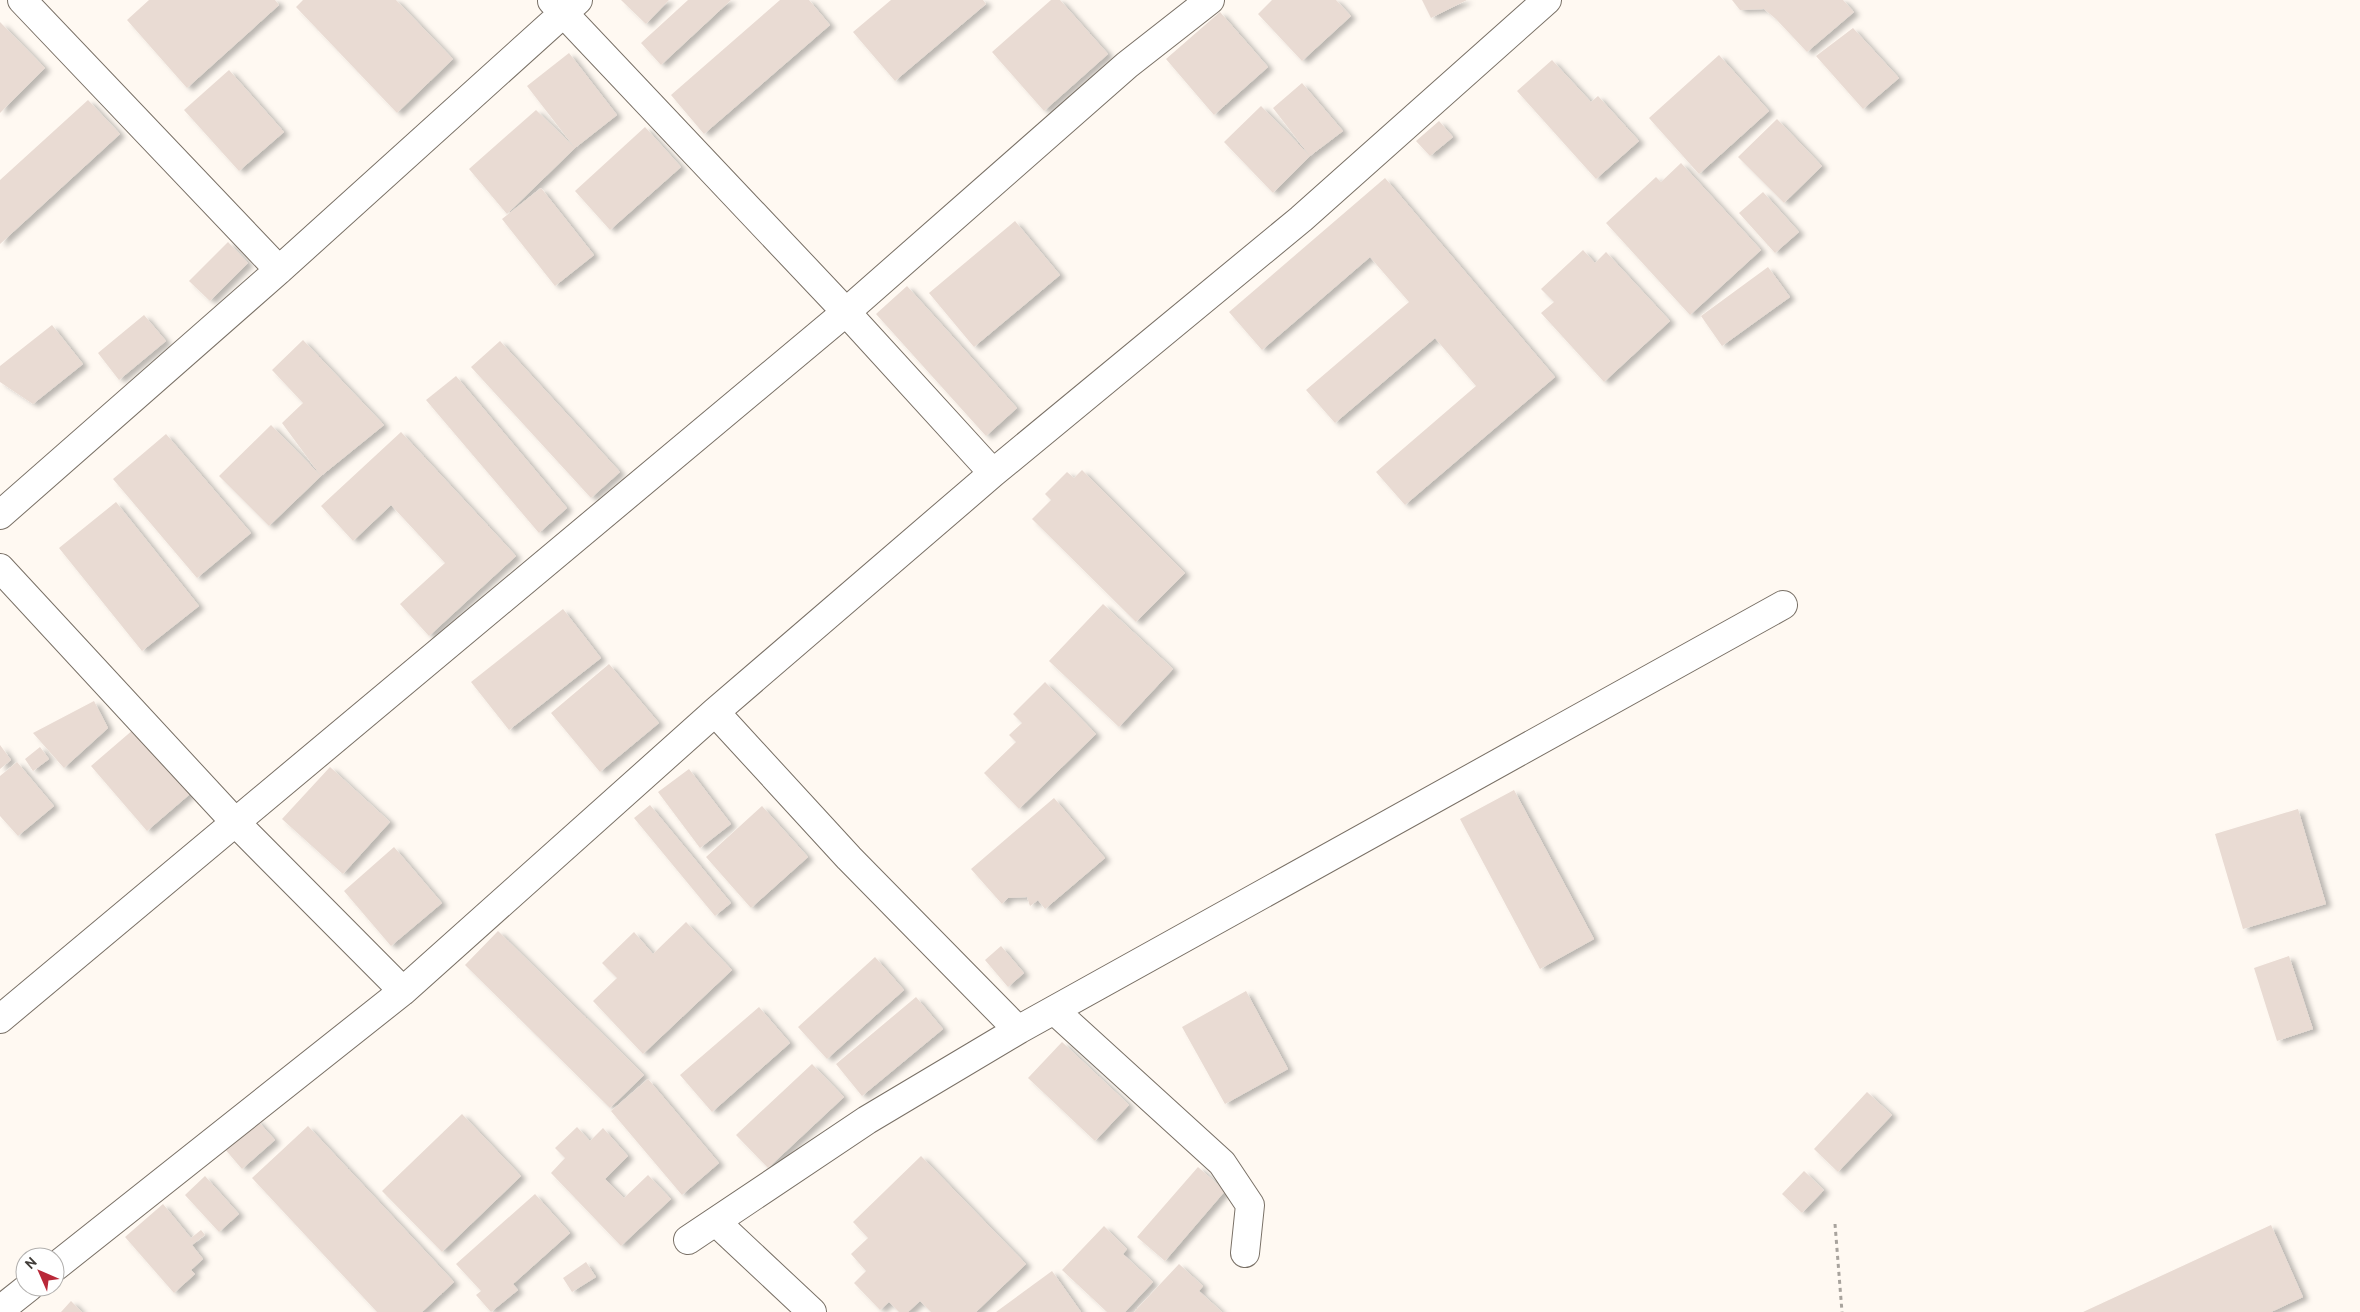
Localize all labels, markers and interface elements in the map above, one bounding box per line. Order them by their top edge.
north arrow [15,1247,65,1297]
text: N [22,1254,41,1273]

